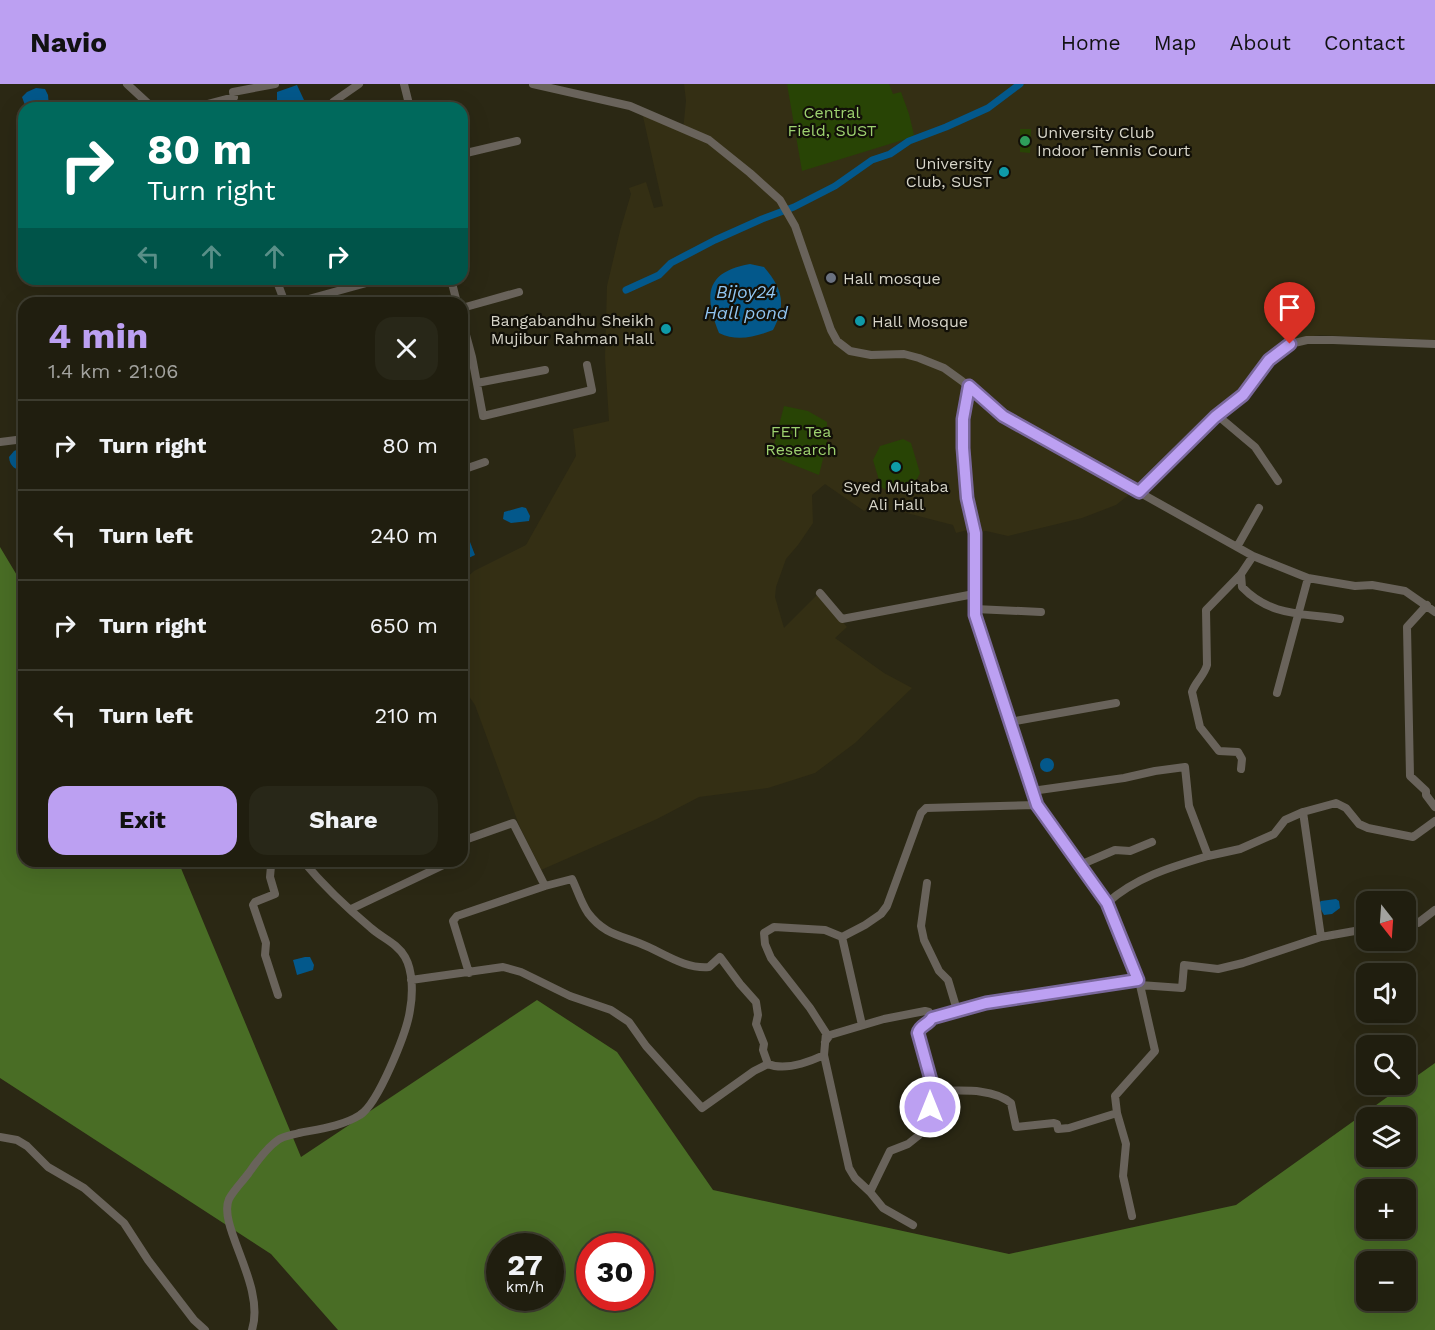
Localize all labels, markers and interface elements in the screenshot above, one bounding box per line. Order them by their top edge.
text: Navio [30,26,107,59]
text: Home [1061,30,1121,55]
text: Map [1154,30,1197,55]
text: About [1230,30,1291,55]
text: Contact [1324,30,1405,55]
park label: Central Field, SUST [788,103,877,140]
place label: University Club Indoor Tennis Court [1037,123,1191,160]
text: 80 m [147,125,252,174]
icon: right [48,126,126,204]
marker: University Club Indoor Tennis Court [1018,134,1032,148]
place label: University Club, SUST [906,154,993,191]
marker: University Club, SUST [997,165,1011,179]
text: Turn right [147,175,276,207]
icon: left [132,240,165,273]
icon: ahead [195,240,228,273]
icon: ahead [258,240,291,273]
icon: right [321,240,354,273]
place label: Hall mosque [843,269,941,288]
marker: Hall mosque [824,271,838,285]
water label: Bijoy24 Hall pond [704,281,789,323]
pin [1264,282,1315,344]
icon: arrive [1273,291,1306,324]
place label: Bangabandhu Sheikh Mujibur Rahman Hall [490,311,654,348]
place label: Hall Mosque [872,312,968,331]
marker: Hall Mosque [853,314,867,328]
text: 4 min [48,315,148,357]
button: close [375,317,438,380]
marker: Bangabandhu Sheikh Mujibur Rahman Hall [659,322,673,336]
text: 1.4 km · 21:06 [48,359,179,383]
park label: FET Tea Research [765,422,837,459]
icon: right [48,429,81,462]
text: Turn right [99,433,206,458]
text: 80 m [382,433,438,458]
marker: Syed Mujtaba Ali Hall [889,460,903,474]
place label: Syed Mujtaba Ali Hall [843,477,949,514]
icon: left [48,519,81,552]
text: Turn left [99,523,193,548]
text: 240 m [370,523,438,548]
icon: right [48,609,81,642]
text: Turn right [99,613,206,638]
text: 650 m [370,613,438,638]
icon: left [48,699,81,732]
text: Turn left [99,703,193,728]
text: 210 m [374,703,438,728]
button: Exit [48,786,237,855]
button: Share [249,786,438,855]
north arrow [1356,891,1416,951]
map controls [1356,891,1416,1311]
button: sound [1356,963,1416,1023]
button: search [1356,1035,1416,1095]
position arrow [898,1075,962,1139]
button: layers [1356,1107,1416,1167]
button: + [1356,1179,1416,1239]
speed limit sign: 30 [576,1233,654,1311]
text: 27 [507,1247,543,1282]
button: − [1356,1251,1416,1311]
text: km/h [506,1278,544,1296]

